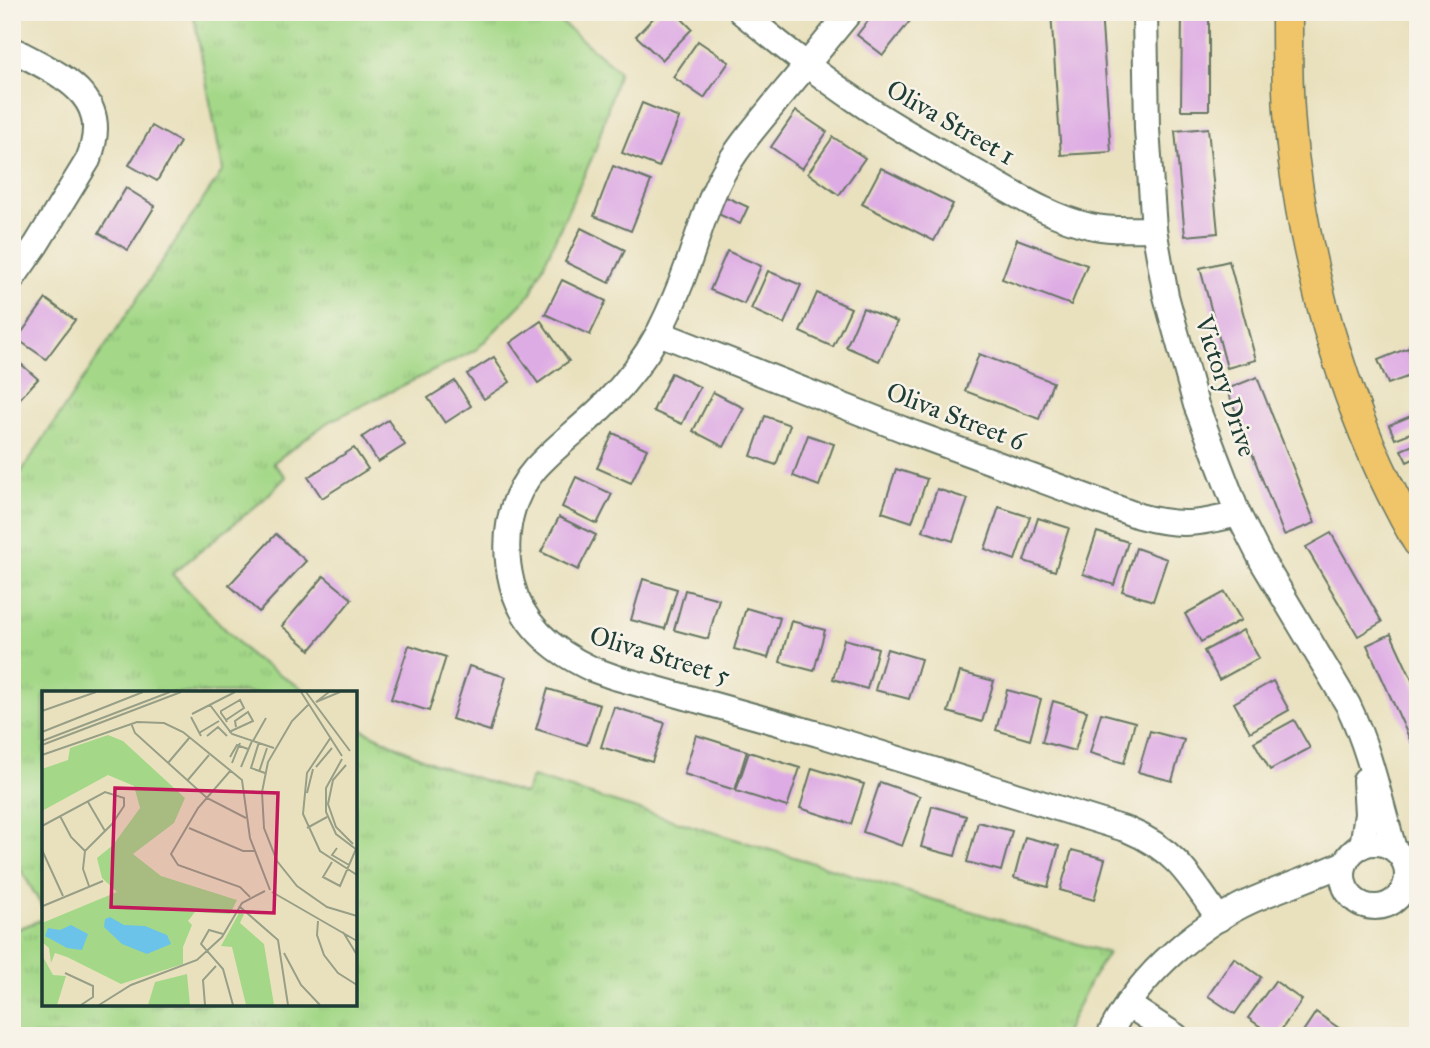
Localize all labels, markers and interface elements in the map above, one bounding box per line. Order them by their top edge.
street label: Oliva Street 1 [881,72,1021,172]
street label: Victory Drive [1188,311,1264,461]
street label: Oliva Street 6 [882,375,1031,457]
street label: Oliva Street 5 [586,619,734,691]
inset map [42,691,357,1006]

